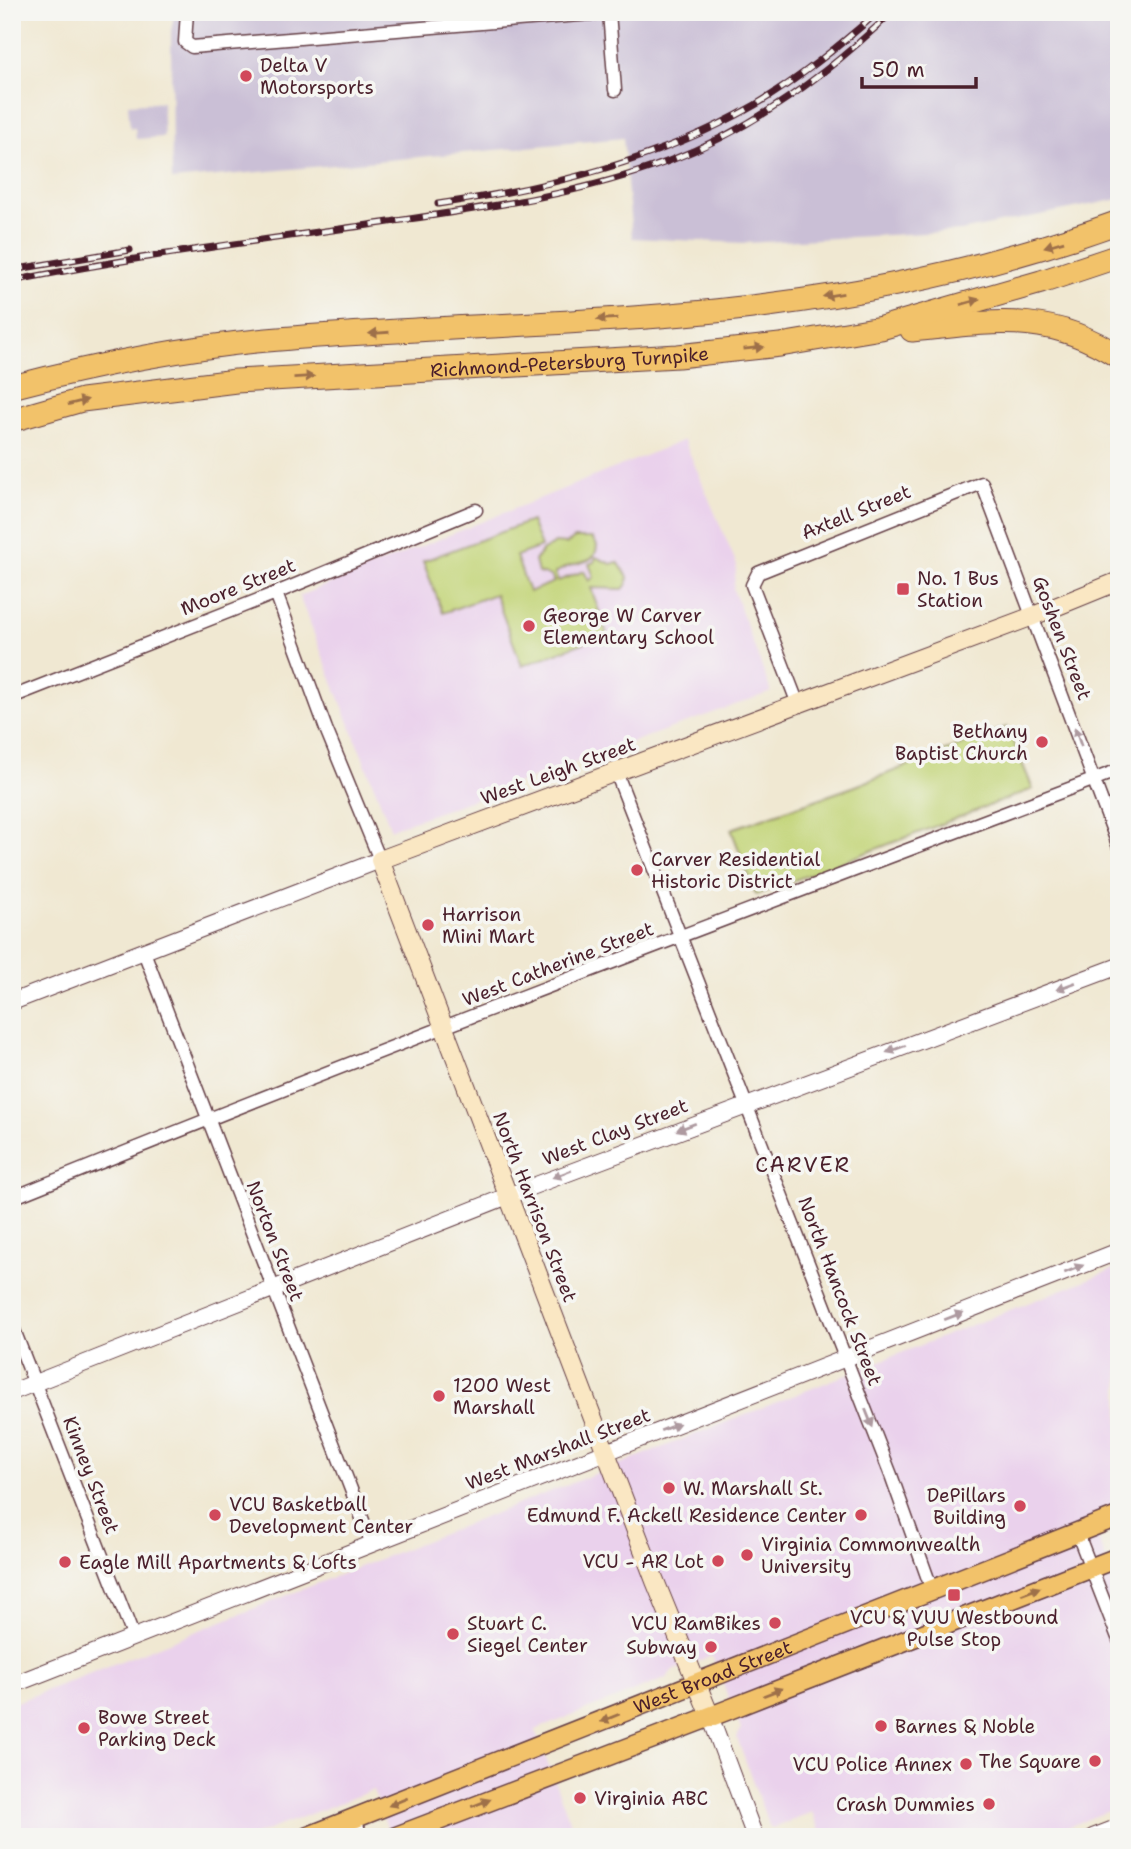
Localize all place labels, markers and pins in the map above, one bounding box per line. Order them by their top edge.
place label: Delta V Motorsports [260,53,374,100]
marker: Delta V Motorsports [238,68,254,84]
place label: No. 1 Bus Station [917,566,999,613]
marker: No. 1 Bus Station [895,581,911,597]
place label: George W Carver Elementary School [543,603,714,650]
marker: George W Carver Elementary School [521,618,537,634]
place label: Bethany Baptist Church [895,719,1028,766]
marker: Bethany Baptist Church [1034,734,1050,750]
place label: Carver Residential Historic District [651,847,820,894]
marker: Carver Residential Historic District [629,862,645,878]
place label: Harrison Mini Mart [442,902,535,949]
marker: Harrison Mini Mart [420,917,436,933]
place label: 1200 West Marshall [453,1373,551,1420]
marker: 1200 West Marshall [431,1388,447,1404]
place label: W. Marshall St. [683,1476,823,1501]
marker: W. Marshall St. [661,1480,677,1496]
place label: DePillars Building [927,1483,1006,1530]
place label: VCU Basketball Development Center [229,1492,413,1539]
marker: DePillars Building [1012,1498,1028,1514]
place label: Edmund F. Ackell Residence Center [527,1503,847,1528]
marker: VCU Basketball Development Center [207,1507,223,1523]
marker: Edmund F. Ackell Residence Center [853,1507,869,1523]
place label: Virginia Commonwealth University [761,1532,981,1579]
marker: Virginia Commonwealth University [739,1547,755,1563]
place label: VCU - AR Lot [582,1549,704,1574]
place label: Eagle Mill Apartments & Lofts [79,1550,357,1575]
marker: VCU - AR Lot [710,1553,726,1569]
marker: Eagle Mill Apartments & Lofts [57,1554,73,1570]
marker: VCU & VUU Westbound Pulse Stop [946,1587,962,1603]
place label: VCU & VUU Westbound Pulse Stop [850,1605,1058,1652]
place label: Stuart C. Siegel Center [467,1611,588,1658]
place label: VCU RamBikes [631,1611,761,1636]
marker: VCU RamBikes [767,1615,783,1631]
marker: Stuart C. Siegel Center [445,1626,461,1642]
place label: Subway [626,1635,697,1660]
marker: Subway [703,1639,719,1655]
place label: Bowe Street Parking Deck [98,1705,216,1752]
place label: Barnes & Noble [895,1714,1035,1739]
marker: Barnes & Noble [873,1718,889,1734]
marker: Bowe Street Parking Deck [76,1720,92,1736]
place label: The Square [979,1749,1081,1774]
place label: VCU Police Annex [793,1752,952,1777]
marker: The Square [1087,1753,1103,1769]
marker: VCU Police Annex [958,1756,974,1772]
place label: Virginia ABC [594,1786,708,1811]
marker: Virginia ABC [572,1790,588,1806]
place label: Crash Dummies [836,1792,975,1817]
marker: Crash Dummies [981,1796,997,1812]

